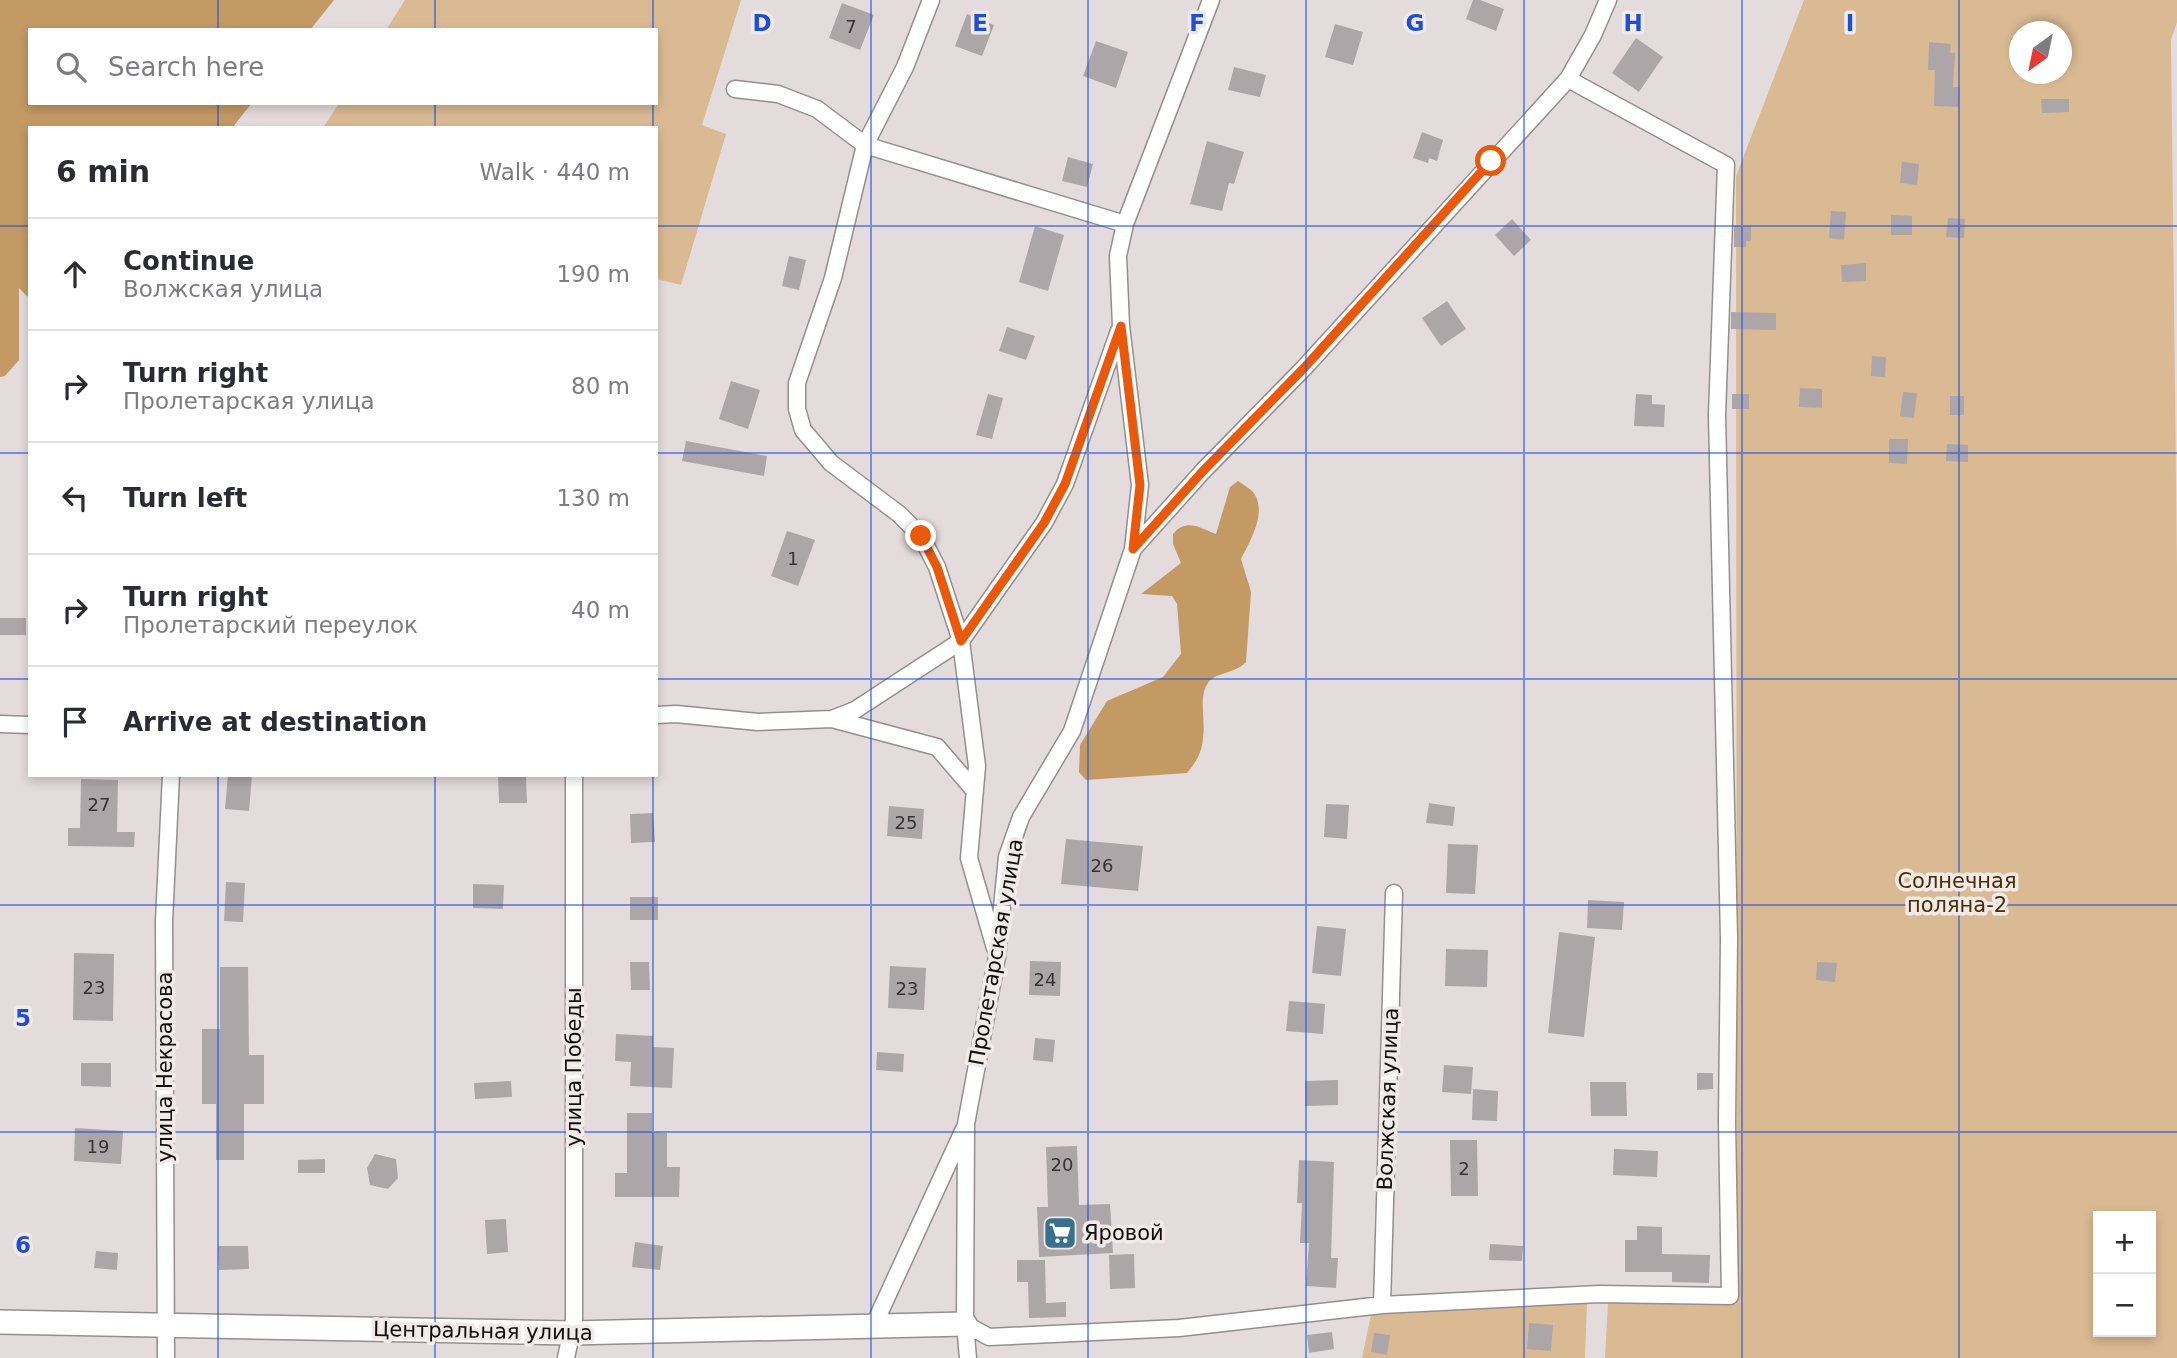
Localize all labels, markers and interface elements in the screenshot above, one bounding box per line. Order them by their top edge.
text: D [752,10,772,36]
text: E [972,10,988,36]
text: F [1189,10,1205,36]
text: G [1406,10,1424,36]
text: H [1623,10,1643,36]
text: I [1846,10,1854,36]
house number: 7 [845,16,857,37]
north arrow [2009,21,2072,84]
search box [28,28,658,105]
icon: search [52,48,90,86]
text: Search here [108,52,264,82]
route start [1475,145,1506,176]
text: 6 min [56,154,150,189]
text: Walk · 440 m [479,159,630,185]
text: Continue [123,246,254,276]
icon: ahead [56,255,94,293]
text: 190 m [556,261,630,287]
text: Волжская улица [123,276,323,302]
text: Turn right [123,358,268,388]
icon: right [56,367,94,405]
text: 80 m [571,373,630,399]
text: Пролетарская улица [123,388,375,414]
icon: left [56,479,94,517]
text: Turn left [123,483,247,513]
text: 130 m [556,485,630,511]
route end [905,520,936,551]
house number: 1 [787,548,799,569]
text: Turn right [123,582,268,612]
icon: right [56,591,94,629]
text: 40 m [571,597,630,623]
text: Пролетарский переулок [123,612,418,638]
icon: arrive [56,703,94,741]
text: Arrive at destination [123,707,427,737]
house number: 27 [88,794,110,815]
house number: 25 [895,812,917,833]
street label: Пролетарская улица [964,837,1028,1067]
house number: 26 [1091,855,1113,876]
park label: Солнечная поляна-2 [1897,869,2017,917]
house number: 24 [1034,969,1056,990]
street label: улица Некрасова [153,972,177,1162]
house number: 23 [83,977,105,998]
house number: 23 [896,978,918,999]
street label: улица Победы [562,988,586,1146]
text: 5 [15,1005,31,1031]
street label: Волжская улица [1373,1007,1403,1191]
house number: 19 [87,1136,109,1157]
house number: 20 [1051,1154,1073,1175]
house number: 2 [1458,1158,1470,1179]
map controls [2093,1211,2156,1337]
button: + [2093,1211,2156,1274]
supermarket icon: Яровой [1041,1214,1079,1252]
place label: Яровой [1084,1221,1164,1245]
text: 6 [15,1232,31,1258]
button: − [2093,1274,2156,1337]
street label: Центральная улица [373,1317,593,1345]

